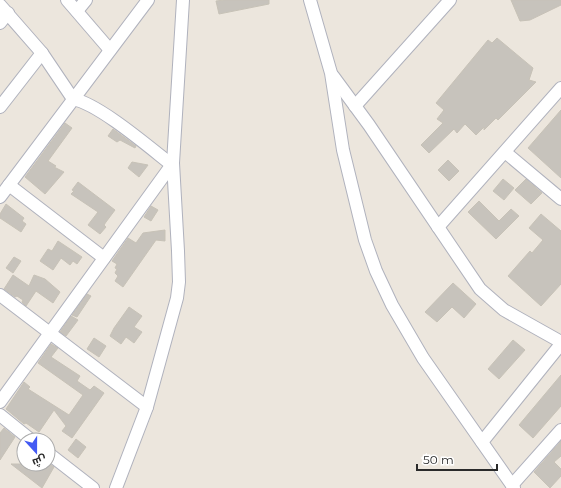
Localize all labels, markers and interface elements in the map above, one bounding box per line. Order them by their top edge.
north arrow [16,432,56,472]
scale bar [417,446,497,472]
text: ش [30,452,49,470]
text: 50 m [423,452,454,467]

